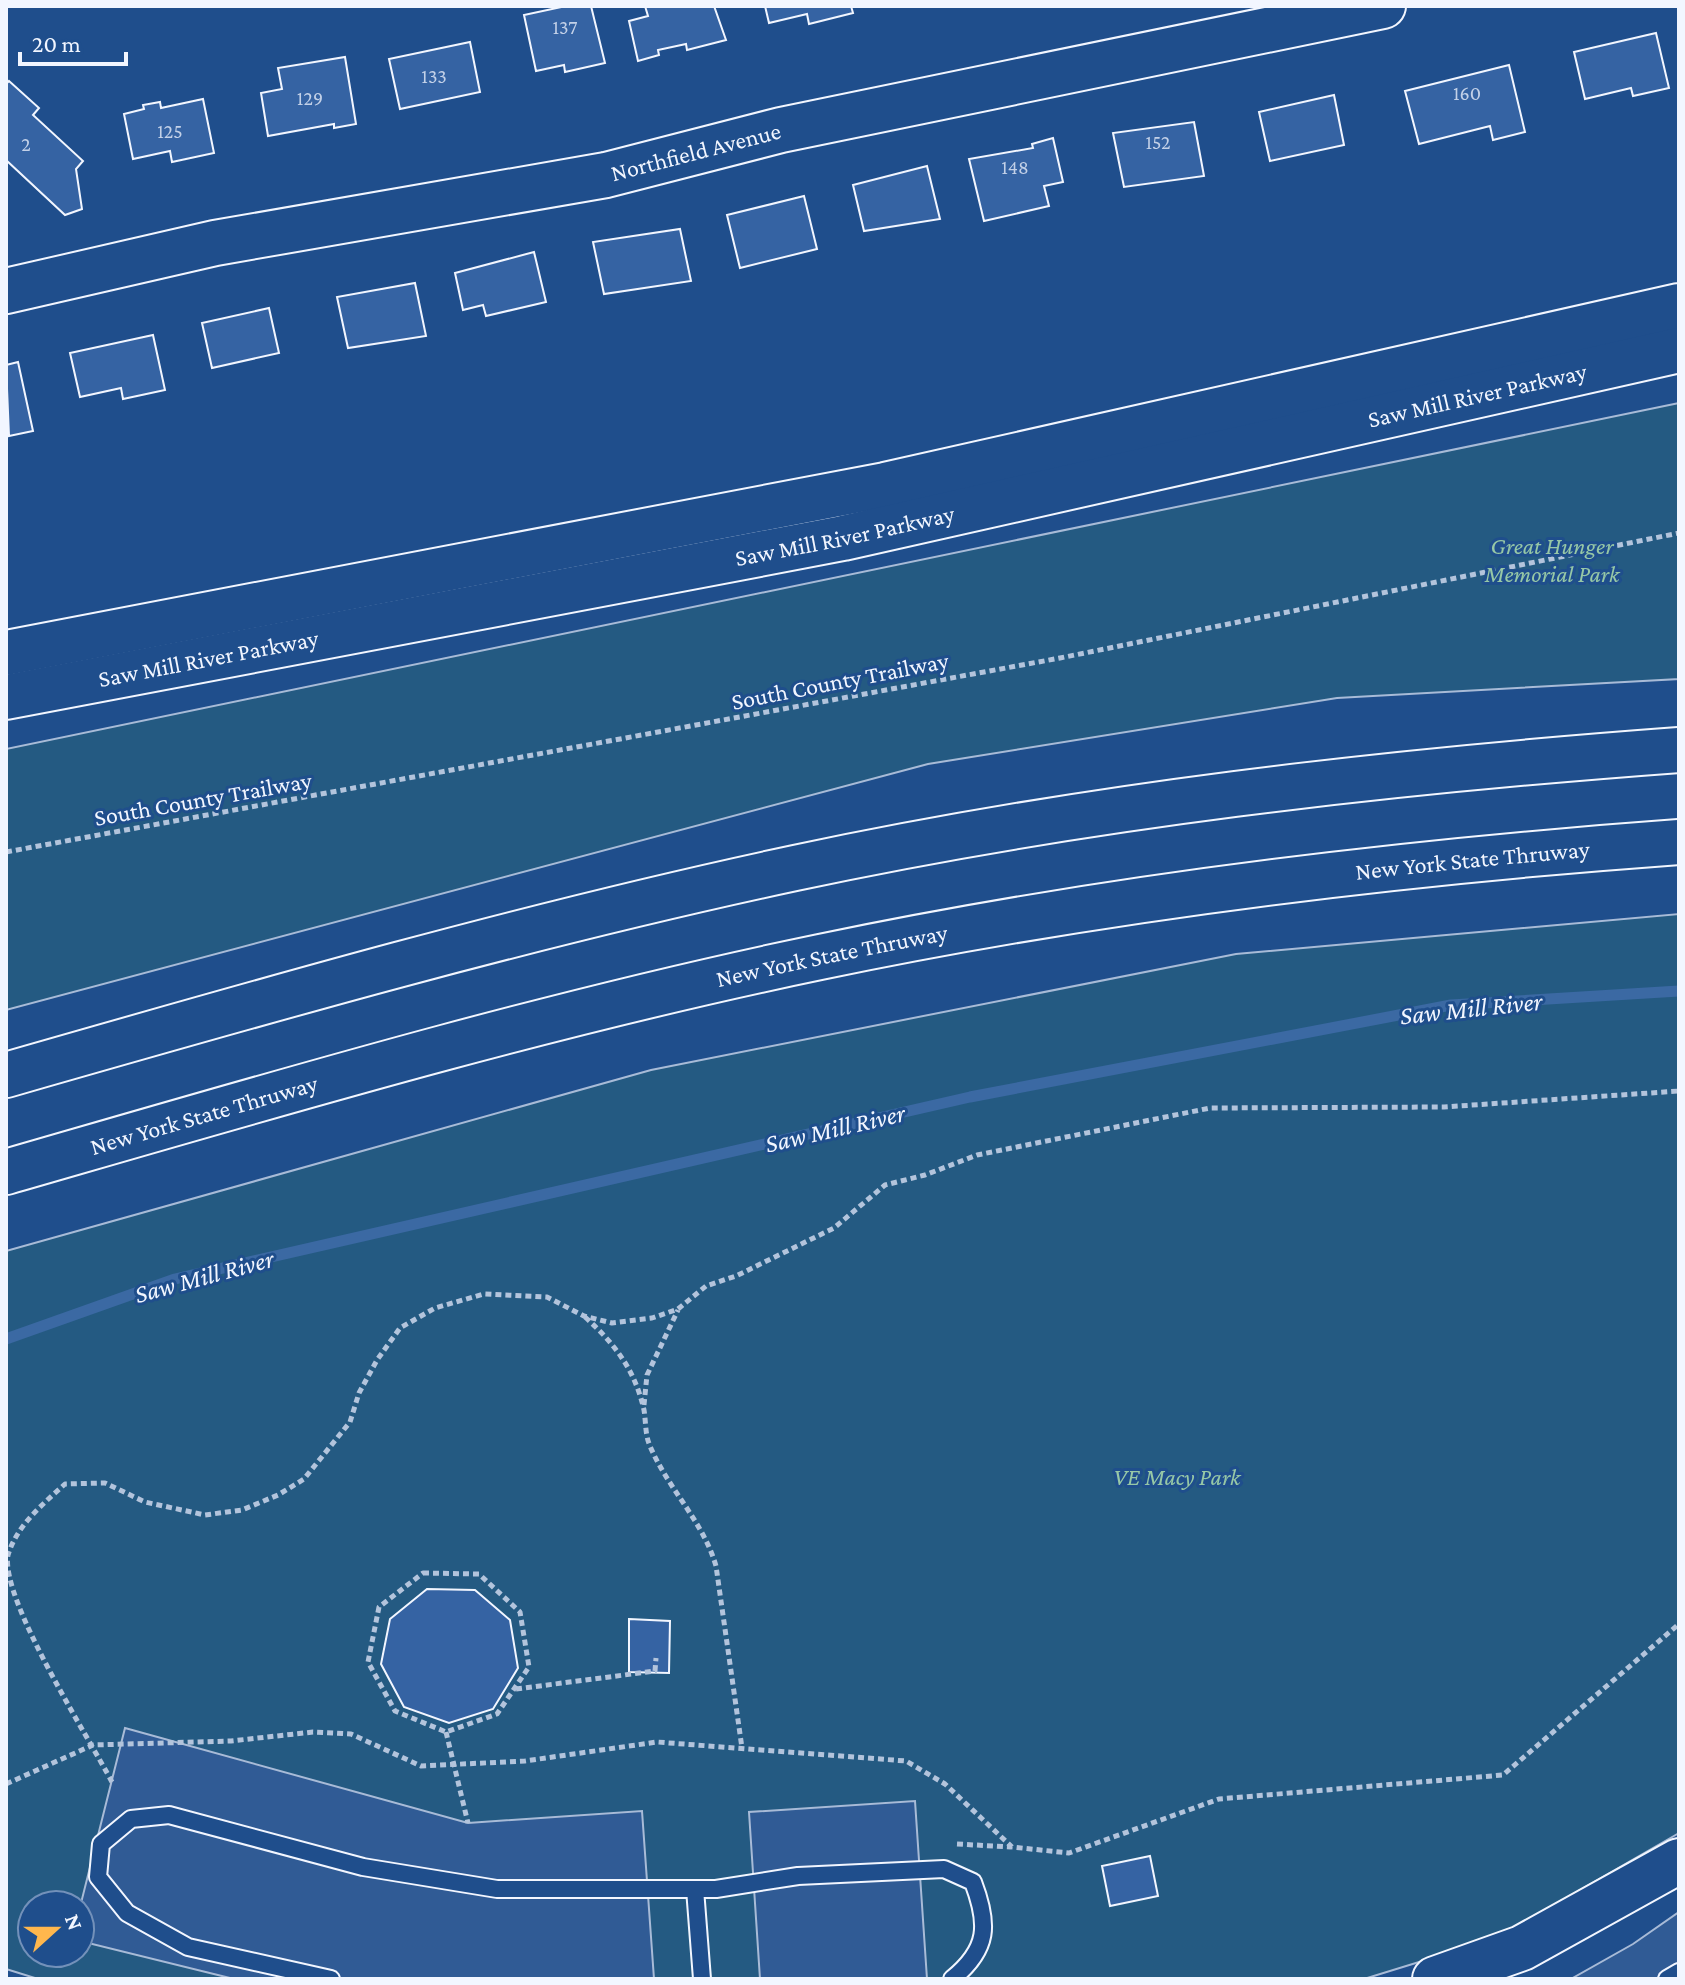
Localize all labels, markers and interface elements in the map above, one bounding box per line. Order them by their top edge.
scale bar [20,16,126,66]
house number: 137 [552,16,578,38]
text: 20 m [32,30,81,57]
house number: 133 [421,65,447,87]
house number: 160 [1453,82,1481,104]
house number: 129 [297,87,323,109]
street label: Northfield Avenue [608,117,783,186]
house number: 125 [157,120,183,142]
house number: 152 [1145,131,1171,153]
house number: 2 [21,133,31,155]
house number: 148 [1001,156,1029,178]
street label: Saw Mill River Parkway [1365,357,1590,433]
street label: Saw Mill River Parkway [733,499,958,571]
park label: Great Hunger Memorial Park [1484,532,1621,587]
street label: Saw Mill River Parkway [96,624,322,692]
street label: South County Trailway [729,646,952,715]
street label: South County Trailway [92,766,315,831]
street label: New York State Thruway [1354,835,1592,885]
street label: New York State Thruway [714,918,950,992]
water label: Saw Mill River [1398,987,1545,1030]
street label: New York State Thruway [87,1069,322,1160]
water label: Saw Mill River [762,1098,909,1159]
water label: Saw Mill River [131,1244,278,1309]
park label: VE Macy Park [1113,1463,1242,1490]
north arrow [16,1889,96,1969]
text: N [60,1911,89,1933]

